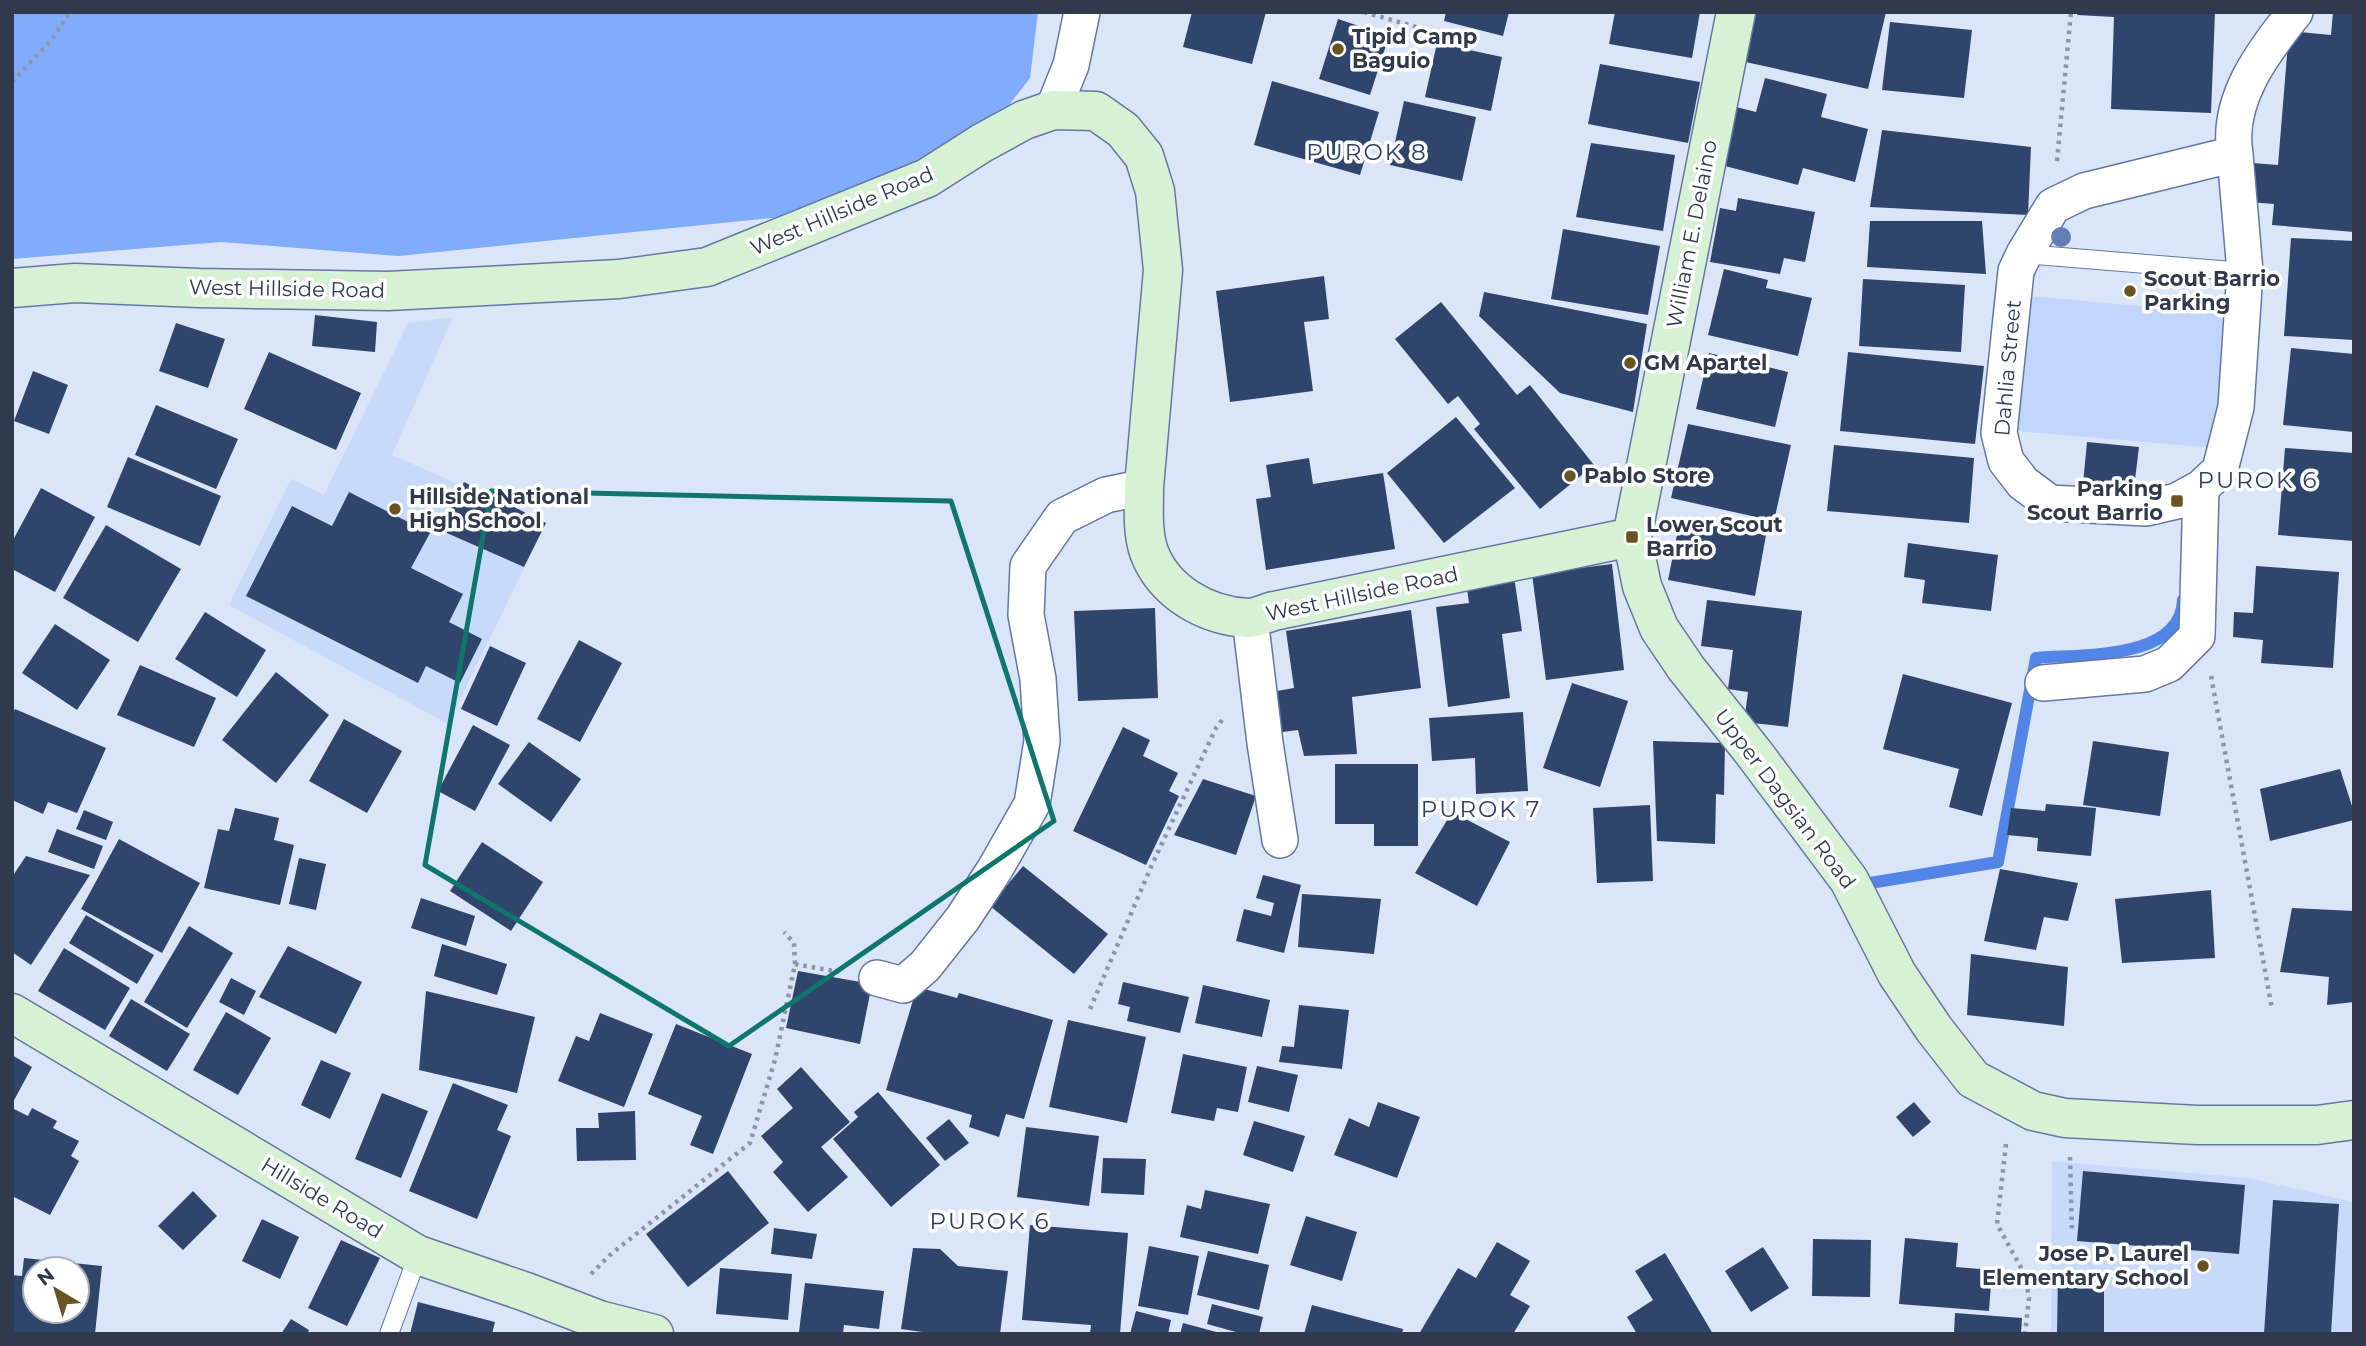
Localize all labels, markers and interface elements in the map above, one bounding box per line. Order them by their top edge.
place label: Tipid Camp Baguio [1352,24,1477,73]
marker: Tipid Camp Baguio [1330,41,1346,57]
district label: PUROK 8 [1306,138,1428,166]
street label: William E. Delaino [1661,138,1722,330]
street label: West Hillside Road [747,161,937,260]
place label: Scout Barrio Parking [2144,266,2280,315]
street label: West Hillside Road [189,274,385,303]
marker: Scout Barrio Parking [2122,283,2138,299]
street label: Dahlia Street [1989,299,2026,437]
place label: GM Apartel [1644,350,1767,375]
marker: GM Apartel [1622,355,1638,371]
place label: Pablo Store [1584,463,1711,488]
district label: PUROK 6 [2198,466,2318,494]
marker: Pablo Store [1562,468,1578,484]
place label: Parking Scout Barrio [2027,476,2163,525]
place label: Hillside National High School [409,484,589,533]
marker: Parking Scout Barrio [2169,493,2185,509]
marker: Hillside National High School [387,501,403,517]
place label: Lower Scout Barrio [1646,512,1783,561]
marker: Lower Scout Barrio [1624,529,1640,545]
street label: West Hillside Road [1263,561,1461,626]
street label: Upper Dagsian Road [1710,704,1861,894]
district label: PUROK 7 [1421,795,1541,823]
street label: Hillside Road [257,1152,388,1244]
district label: PUROK 6 [930,1207,1050,1235]
place label: Jose P. Laurel Elementary School [1982,1241,2189,1290]
north arrow [21,1255,91,1325]
marker: Jose P. Laurel Elementary School [2195,1258,2211,1274]
text: N [33,1263,59,1291]

